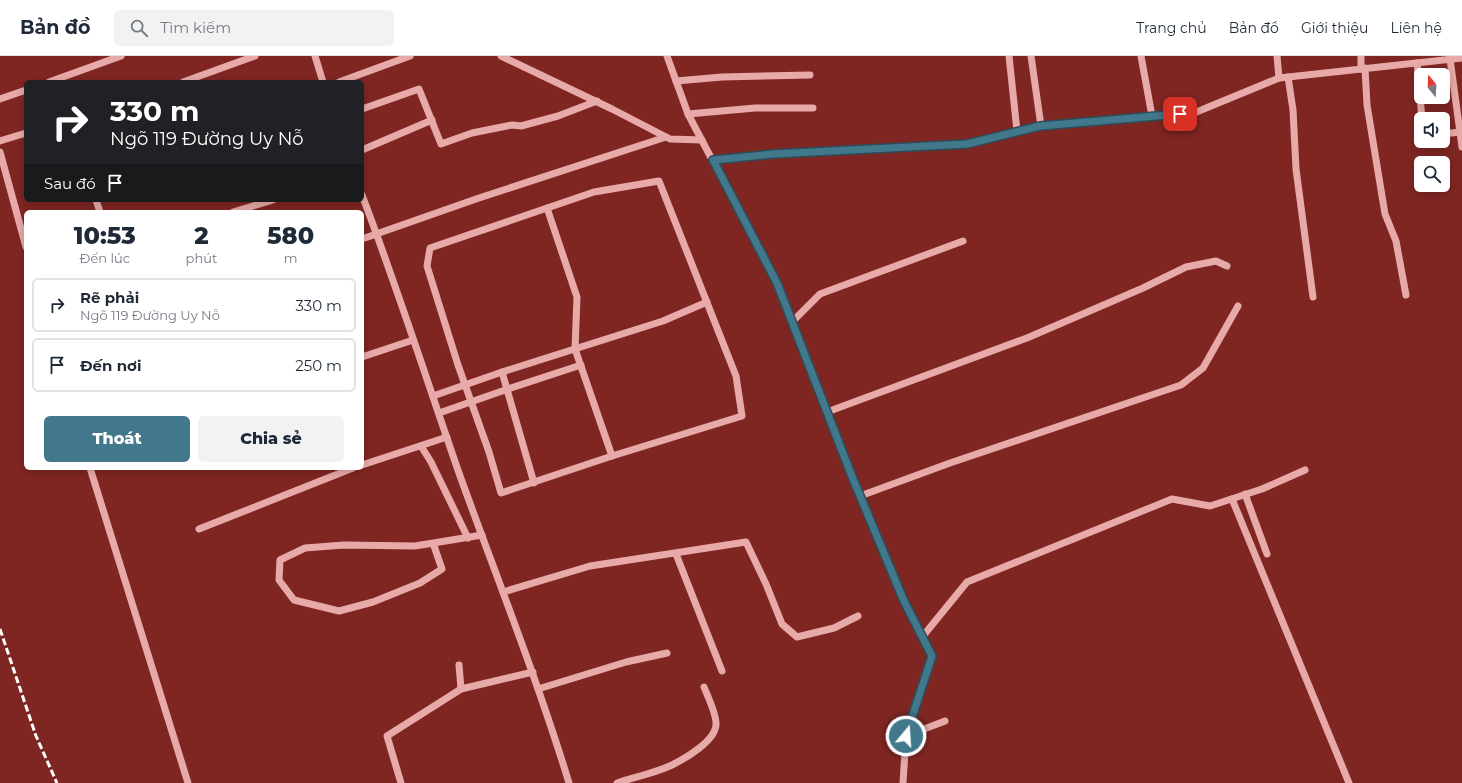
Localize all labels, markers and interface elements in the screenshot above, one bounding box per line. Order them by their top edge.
search box [114,10,394,46]
text: Bản đồ [20,16,90,39]
icon: search [128,17,150,39]
text: Tìm kiếm [160,18,231,37]
text: Trang chủ [1136,19,1207,37]
text: Bản đồ [1229,19,1279,37]
text: Giới thiệu [1301,19,1368,37]
text: Liên hệ [1390,19,1442,37]
north arrow [1414,68,1450,104]
map controls [1414,68,1450,192]
text: 330 m [110,94,199,128]
icon: right [44,96,96,148]
pin [1163,97,1197,131]
icon: arrive [1169,103,1191,125]
button: sound [1414,112,1450,148]
text: Ngõ 119 Đường Uy Nỗ [110,128,304,150]
button: search [1414,156,1450,192]
icon: arrive [104,172,126,194]
text: Sau đó [44,174,96,193]
text: 10:53 [74,221,136,250]
text: 2 [194,221,209,250]
text: 580 [267,221,314,250]
text: Đến lúc [80,250,130,266]
text: phút [186,250,217,266]
text: m [284,250,297,266]
text: Rẽ phải [80,288,139,307]
icon: right [46,294,68,316]
text: 330 m [295,296,342,315]
text: Ngõ 119 Đường Uy Nỗ [80,307,220,323]
icon: arrive [46,354,68,376]
text: Đến nơi [80,356,141,375]
text: 250 m [295,356,342,375]
button: Thoát [44,416,190,462]
button: Chia sẻ [198,416,344,462]
position arrow [885,715,927,757]

